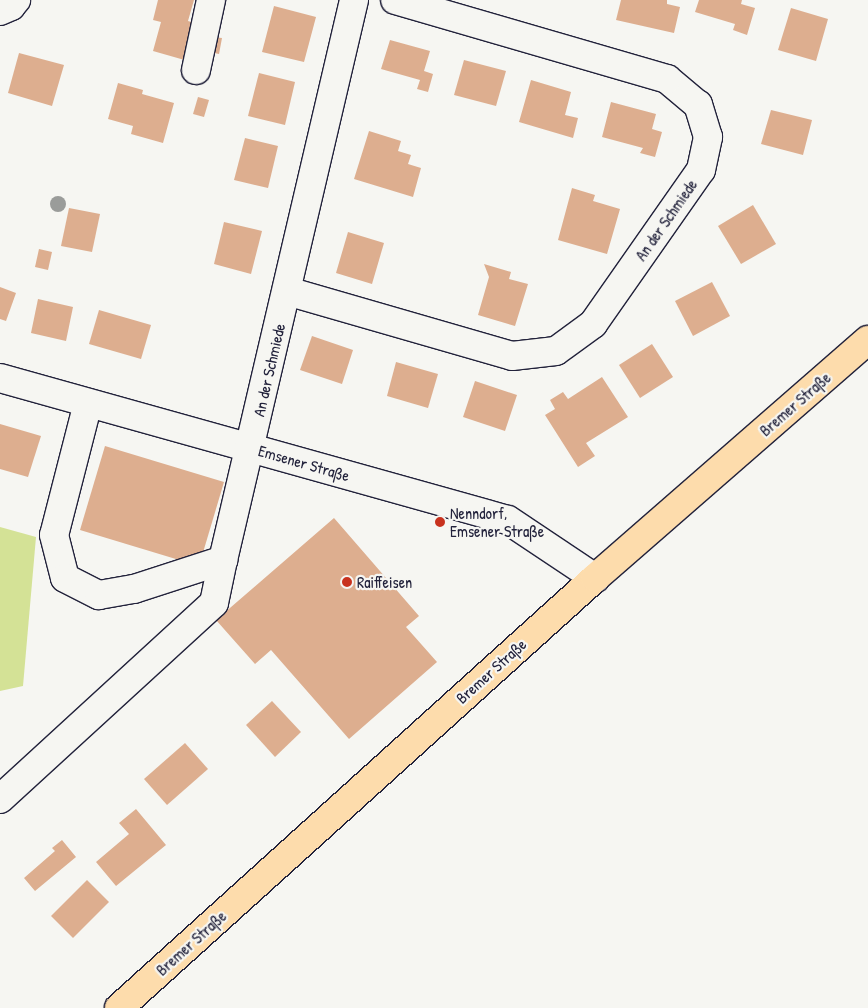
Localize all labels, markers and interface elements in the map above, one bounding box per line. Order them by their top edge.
street label: An der Schmiede [631,176,701,264]
street label: An der Schmiede [249,322,289,418]
street label: Bremer Straße [756,368,834,440]
street label: Emsener Straße [256,441,352,485]
place label: Nenndorf, Emsener Straße [450,503,544,541]
marker: Nenndorf, Emsener Straße [434,516,446,528]
place label: Raiffeisen [357,572,412,592]
marker: Raiffeisen [341,576,353,588]
street label: Bremer Straße [452,634,530,708]
street label: Bremer Straße [152,906,230,980]

